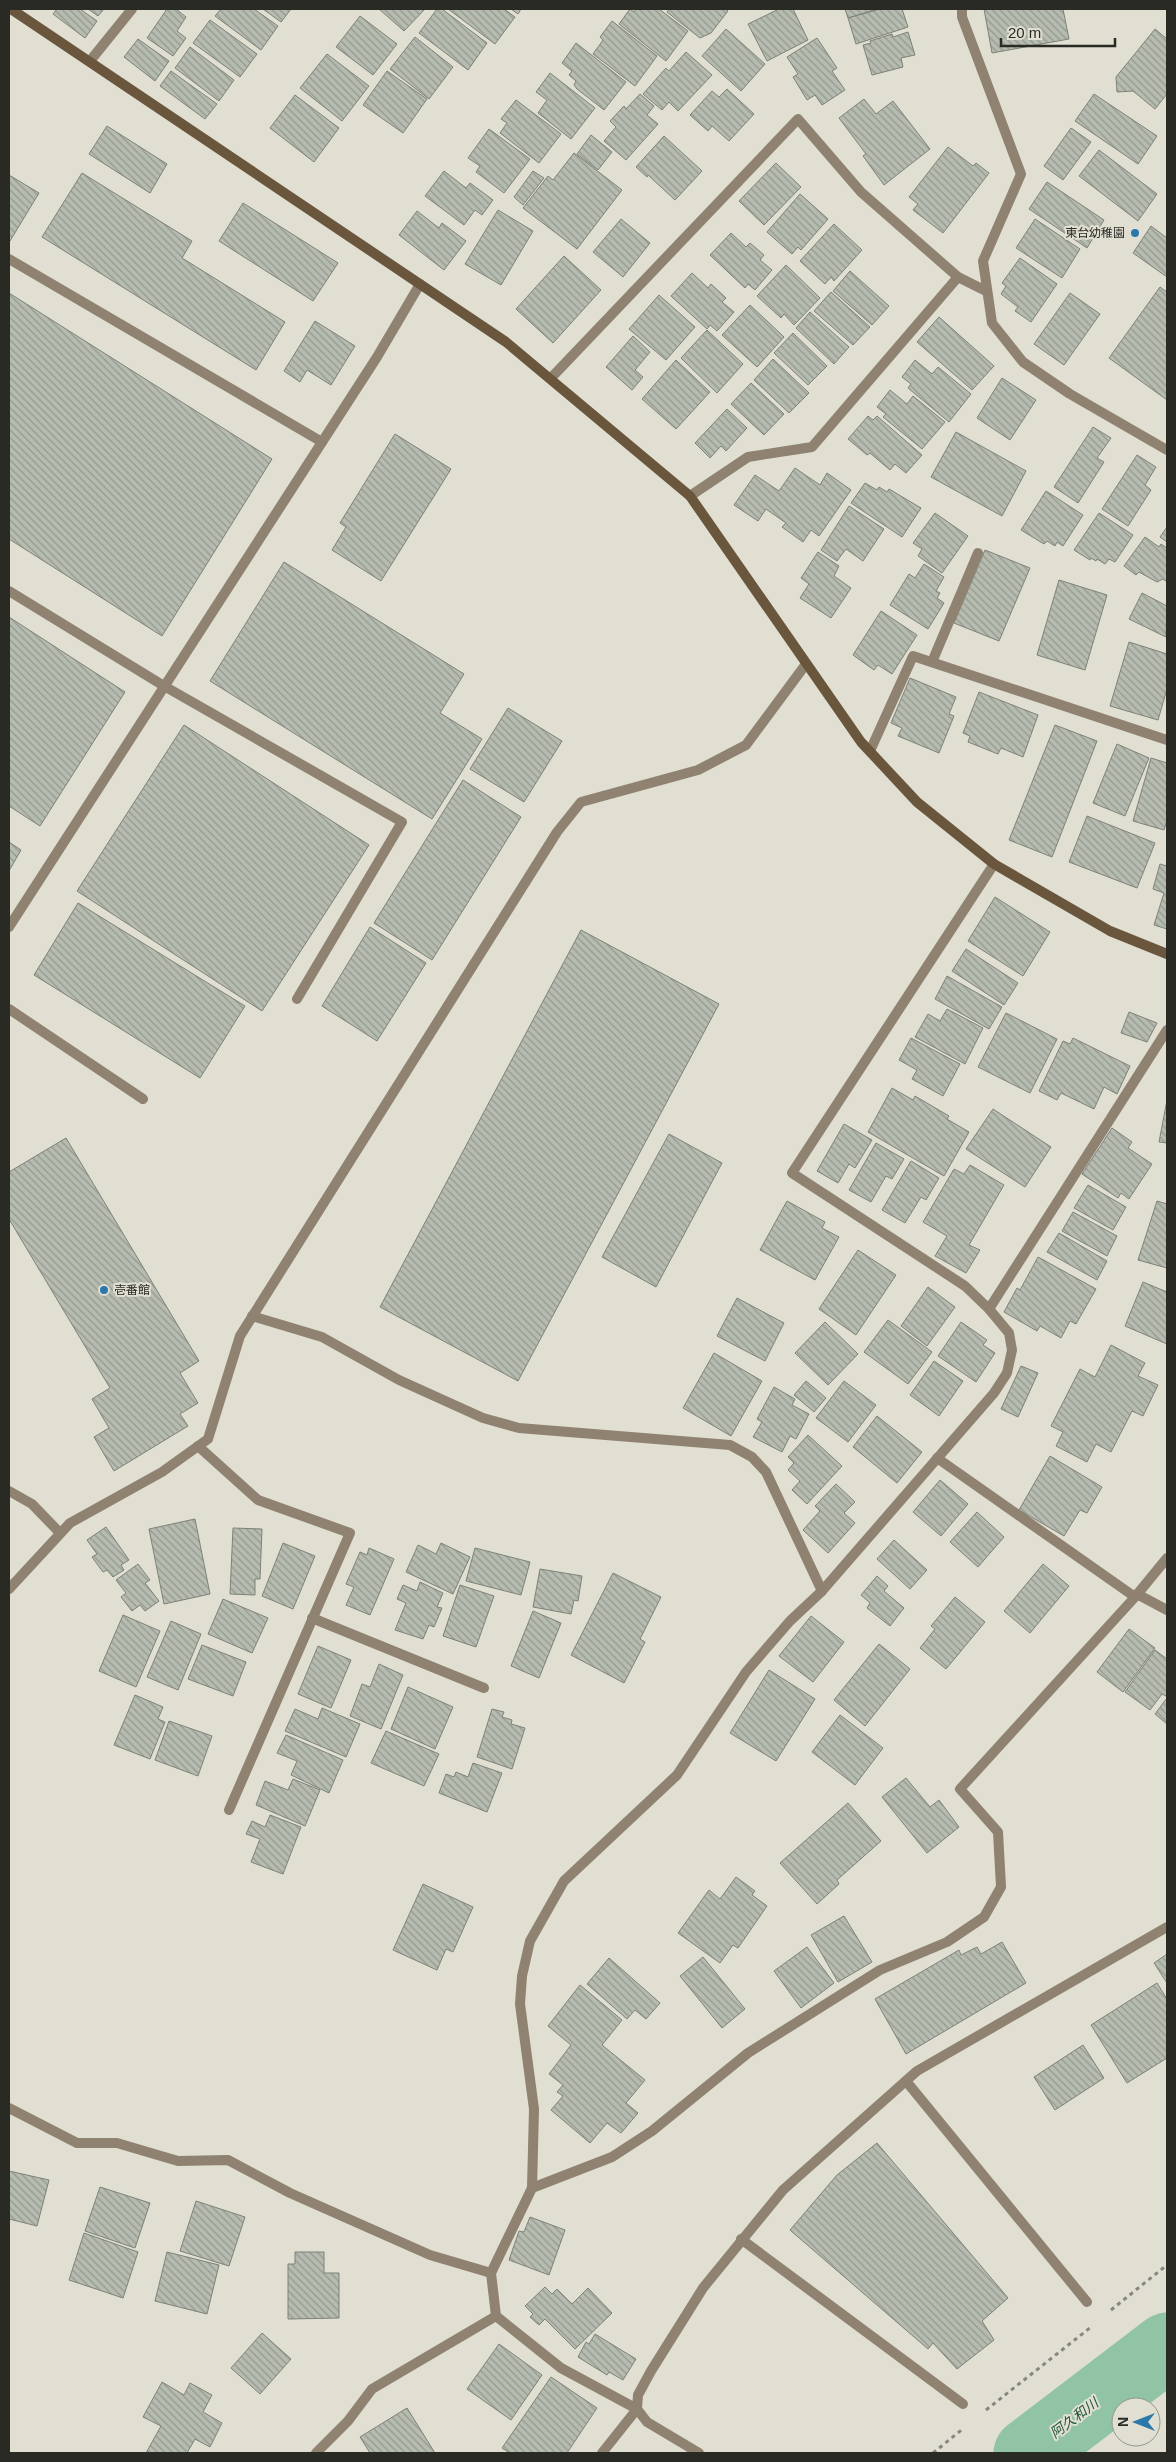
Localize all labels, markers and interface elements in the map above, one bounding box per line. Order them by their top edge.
scale bar [1001,15,1115,47]
text: 20 m [1008,24,1041,41]
place label: 東台幼稚園 [1065,226,1125,240]
marker: 東台幼稚園 [1129,227,1141,239]
place label: 壱番館 [114,1283,150,1297]
marker: 壱番館 [98,1284,110,1296]
water label: 阿久和川 [1047,2394,1103,2441]
north arrow [1111,2397,1161,2447]
text: N [1115,2417,1131,2427]

